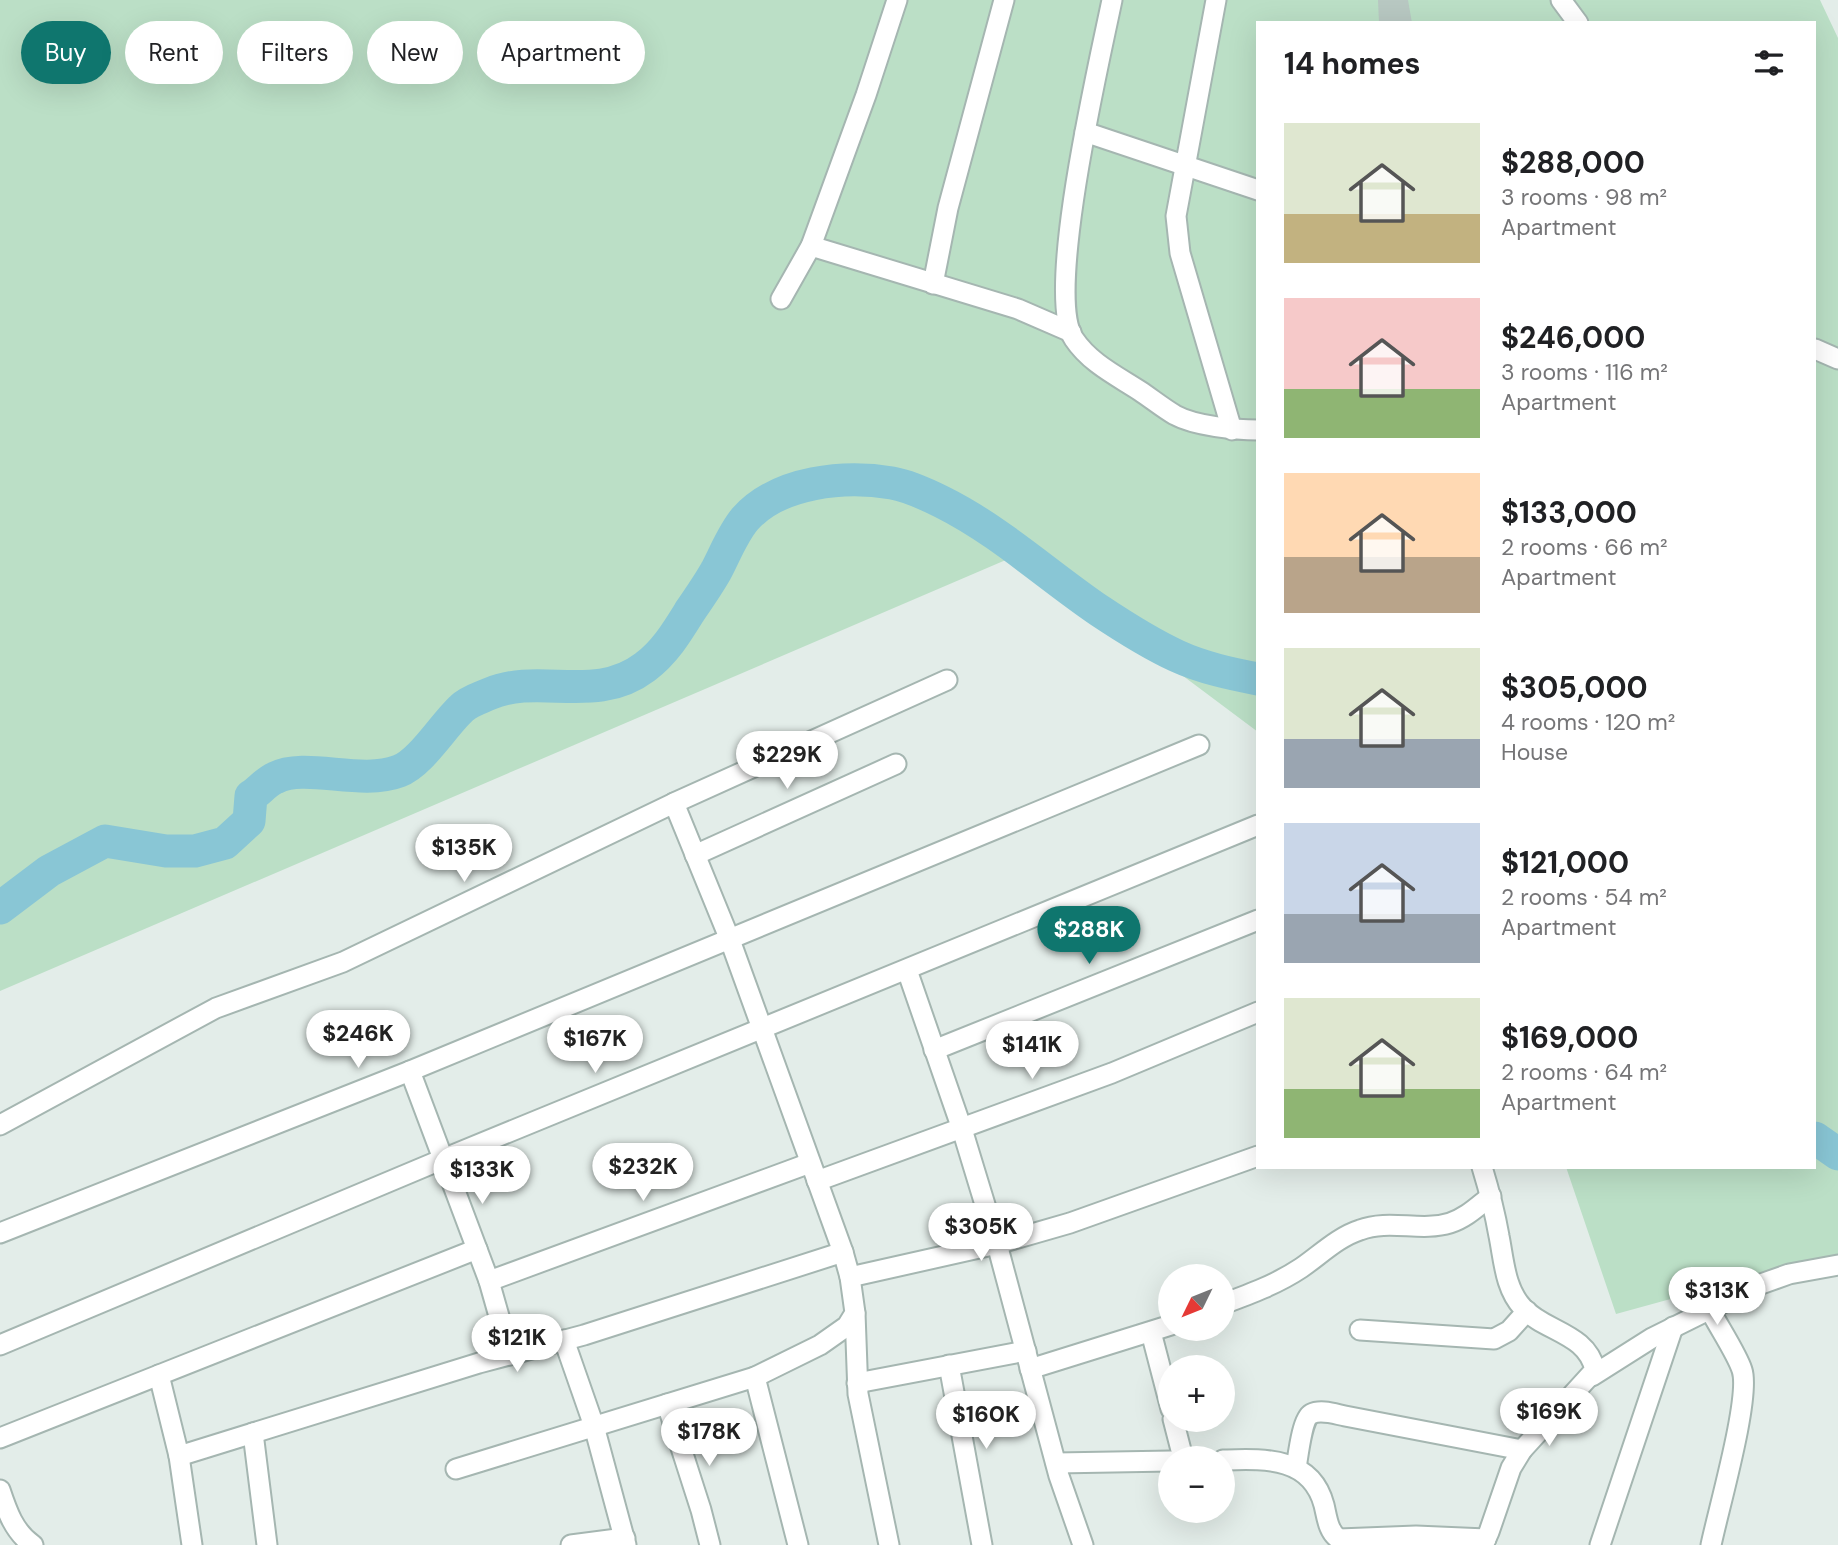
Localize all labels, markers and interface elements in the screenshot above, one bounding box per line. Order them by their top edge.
chip: Buy [21,21,111,84]
chip: Rent [125,21,223,84]
chip: Filters [237,21,353,84]
chip: New [367,21,463,84]
chip: Apartment [477,21,645,84]
text: 14 homes [1284,44,1421,83]
icon: filters [1750,44,1788,82]
text: $288,000 [1501,143,1645,182]
icon: home [1340,151,1424,235]
text: 3 rooms · 98 m² [1501,182,1667,212]
text: Apartment [1501,212,1616,242]
text: $246,000 [1501,318,1645,357]
icon: home [1340,326,1424,410]
text: 3 rooms · 116 m² [1501,357,1668,387]
text: Apartment [1501,387,1616,417]
text: $133,000 [1501,493,1637,532]
icon: home [1340,501,1424,585]
text: 2 rooms · 66 m² [1501,532,1668,562]
text: Apartment [1501,562,1616,592]
text: $305,000 [1501,668,1648,707]
icon: home [1340,676,1424,760]
text: 4 rooms · 120 m² [1501,707,1675,737]
pin: $229K [738,732,836,791]
text: House [1501,737,1568,767]
text: $229K [752,739,822,769]
pin: $135K [415,824,513,884]
text: $135K [431,832,497,862]
text: $121,000 [1501,843,1629,882]
icon: home [1340,851,1424,935]
text: 2 rooms · 54 m² [1501,882,1667,912]
pin: $288K [1040,906,1138,966]
text: Apartment [1501,912,1616,942]
text: $288K [1053,914,1125,944]
pin: $246K [309,1010,407,1070]
pin: $167K [546,1016,644,1075]
text: $246K [322,1018,394,1048]
text: $169,000 [1501,1018,1638,1057]
pin: $141K [983,1021,1081,1081]
text: $167K [563,1023,627,1053]
icon: home [1340,1026,1424,1110]
text: $141K [1002,1029,1062,1059]
text: 2 rooms · 64 m² [1501,1057,1667,1087]
text: Apartment [1501,1087,1616,1117]
pin: $232K [594,1144,692,1203]
pin: $133K [433,1146,531,1206]
text: $232K [608,1151,678,1181]
text: $133K [449,1154,515,1184]
pin: $305K [932,1204,1030,1263]
text: $305K [944,1211,1018,1241]
north arrow [1158,1264,1236,1340]
map controls [1158,1264,1235,1523]
pin: $313K [1668,1268,1766,1327]
text: $313K [1685,1275,1749,1305]
pin: $121K [468,1314,566,1374]
text: $121K [488,1322,546,1352]
button: + [1158,1355,1235,1432]
pin: $169K [1500,1388,1598,1448]
pin: $160K [937,1392,1035,1451]
text: $169K [1516,1396,1582,1426]
text: $160K [952,1399,1020,1429]
pin: $178K [660,1408,758,1468]
text: $178K [677,1416,741,1446]
button: − [1158,1446,1235,1523]

